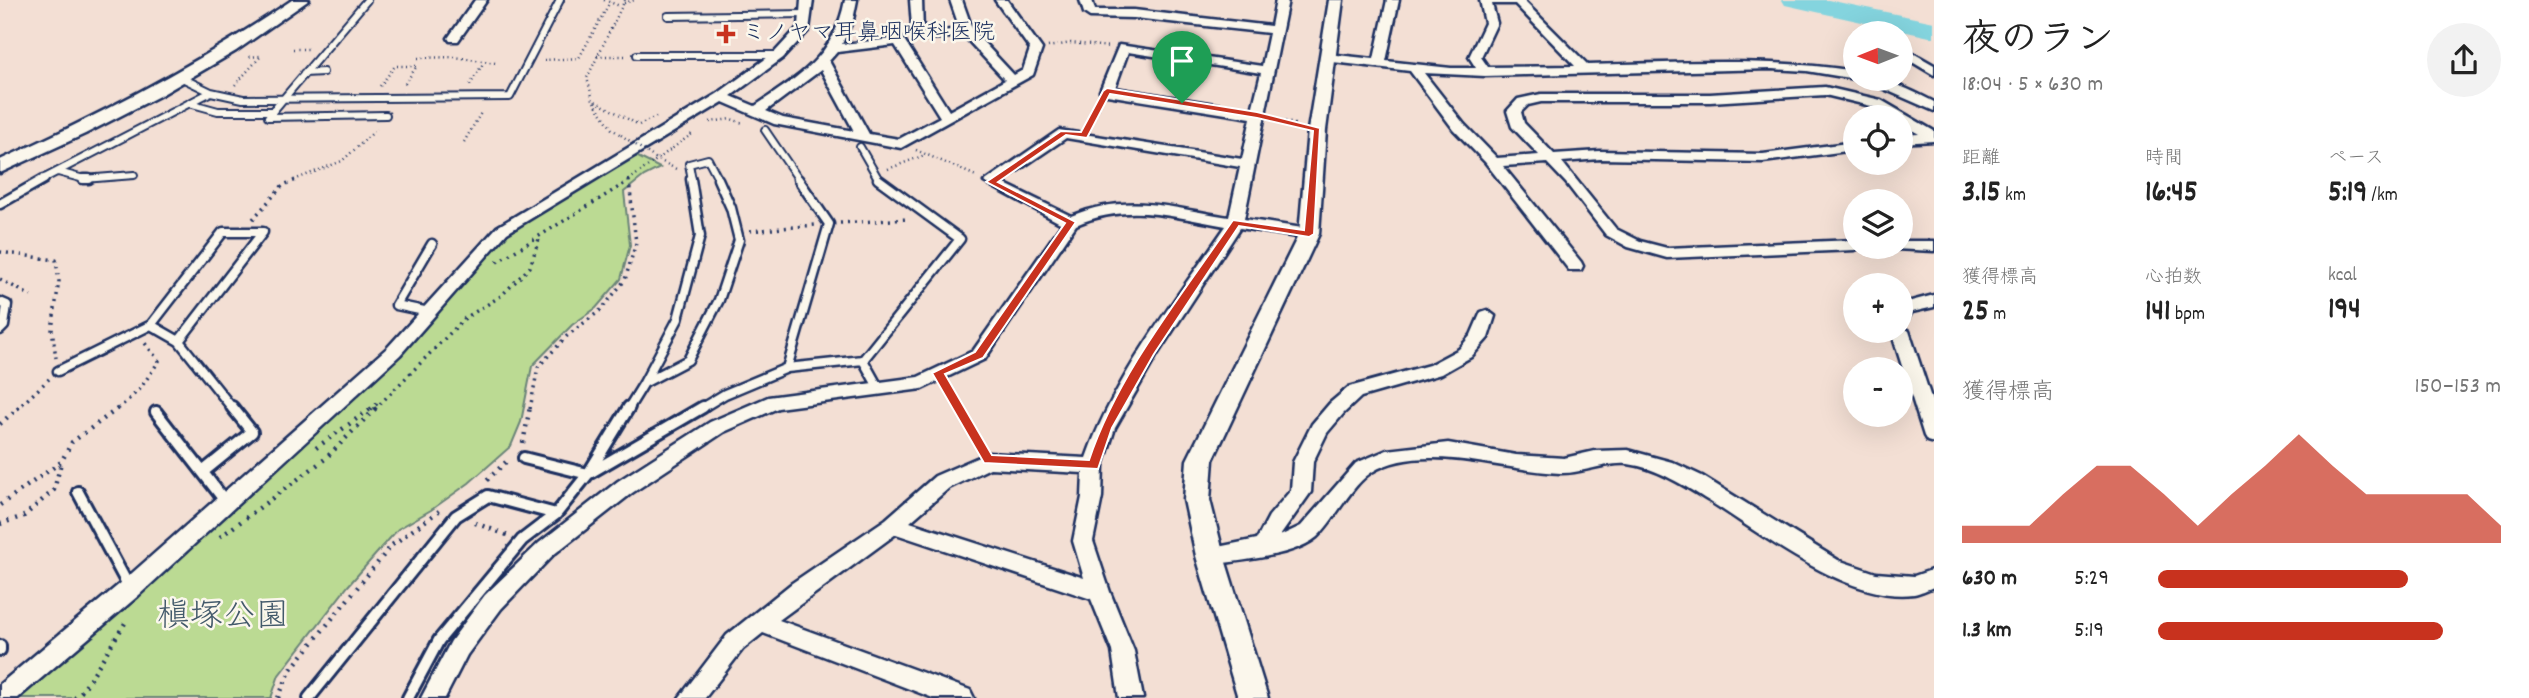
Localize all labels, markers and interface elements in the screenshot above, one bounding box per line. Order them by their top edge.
text: 夜のラン [1962,15,2114,70]
place label: ミノヤマ耳鼻咽喉科医院 [742,18,995,51]
north arrow [1843,21,1913,91]
map controls [1843,21,1913,427]
button: share [2427,23,2501,97]
marker: ミノヤマ耳鼻咽喉科医院 [716,24,736,44]
pin [1152,31,1212,103]
icon: arrive [1163,42,1201,80]
text: 18:04 · 5 × 630 m [1962,69,2103,102]
button: locate [1843,105,1913,175]
text: 距離 [1962,146,2000,173]
text: 時間 [2145,146,2183,173]
text: ペース [2328,146,2384,173]
text: 3.15 [1962,173,2001,216]
text: 16:45 [2145,173,2198,216]
text: 5:19 [2328,173,2367,216]
text: km [2001,183,2026,210]
text: /km [2367,183,2398,210]
button: layers [1843,189,1913,259]
text: kcal [2328,263,2357,290]
text: 獲得標高 [1962,265,2038,292]
text: 心拍数 [2145,265,2202,292]
button: + [1843,273,1913,343]
text: 194 [2328,290,2361,333]
text: 25 [1962,292,1989,335]
text: 141 [2145,292,2171,335]
text: m [1989,302,2006,329]
text: bpm [2171,302,2205,329]
button: − [1843,357,1913,427]
text: 150–153 m [2414,371,2501,404]
text: 獲得標高 [1962,377,2054,410]
text: 630 m [1962,563,2017,596]
text: 5:29 [2074,563,2109,596]
park label: 槇塚公園 [157,595,289,642]
text: 1.3 km [1962,615,2012,648]
text: 5:19 [2074,615,2104,648]

